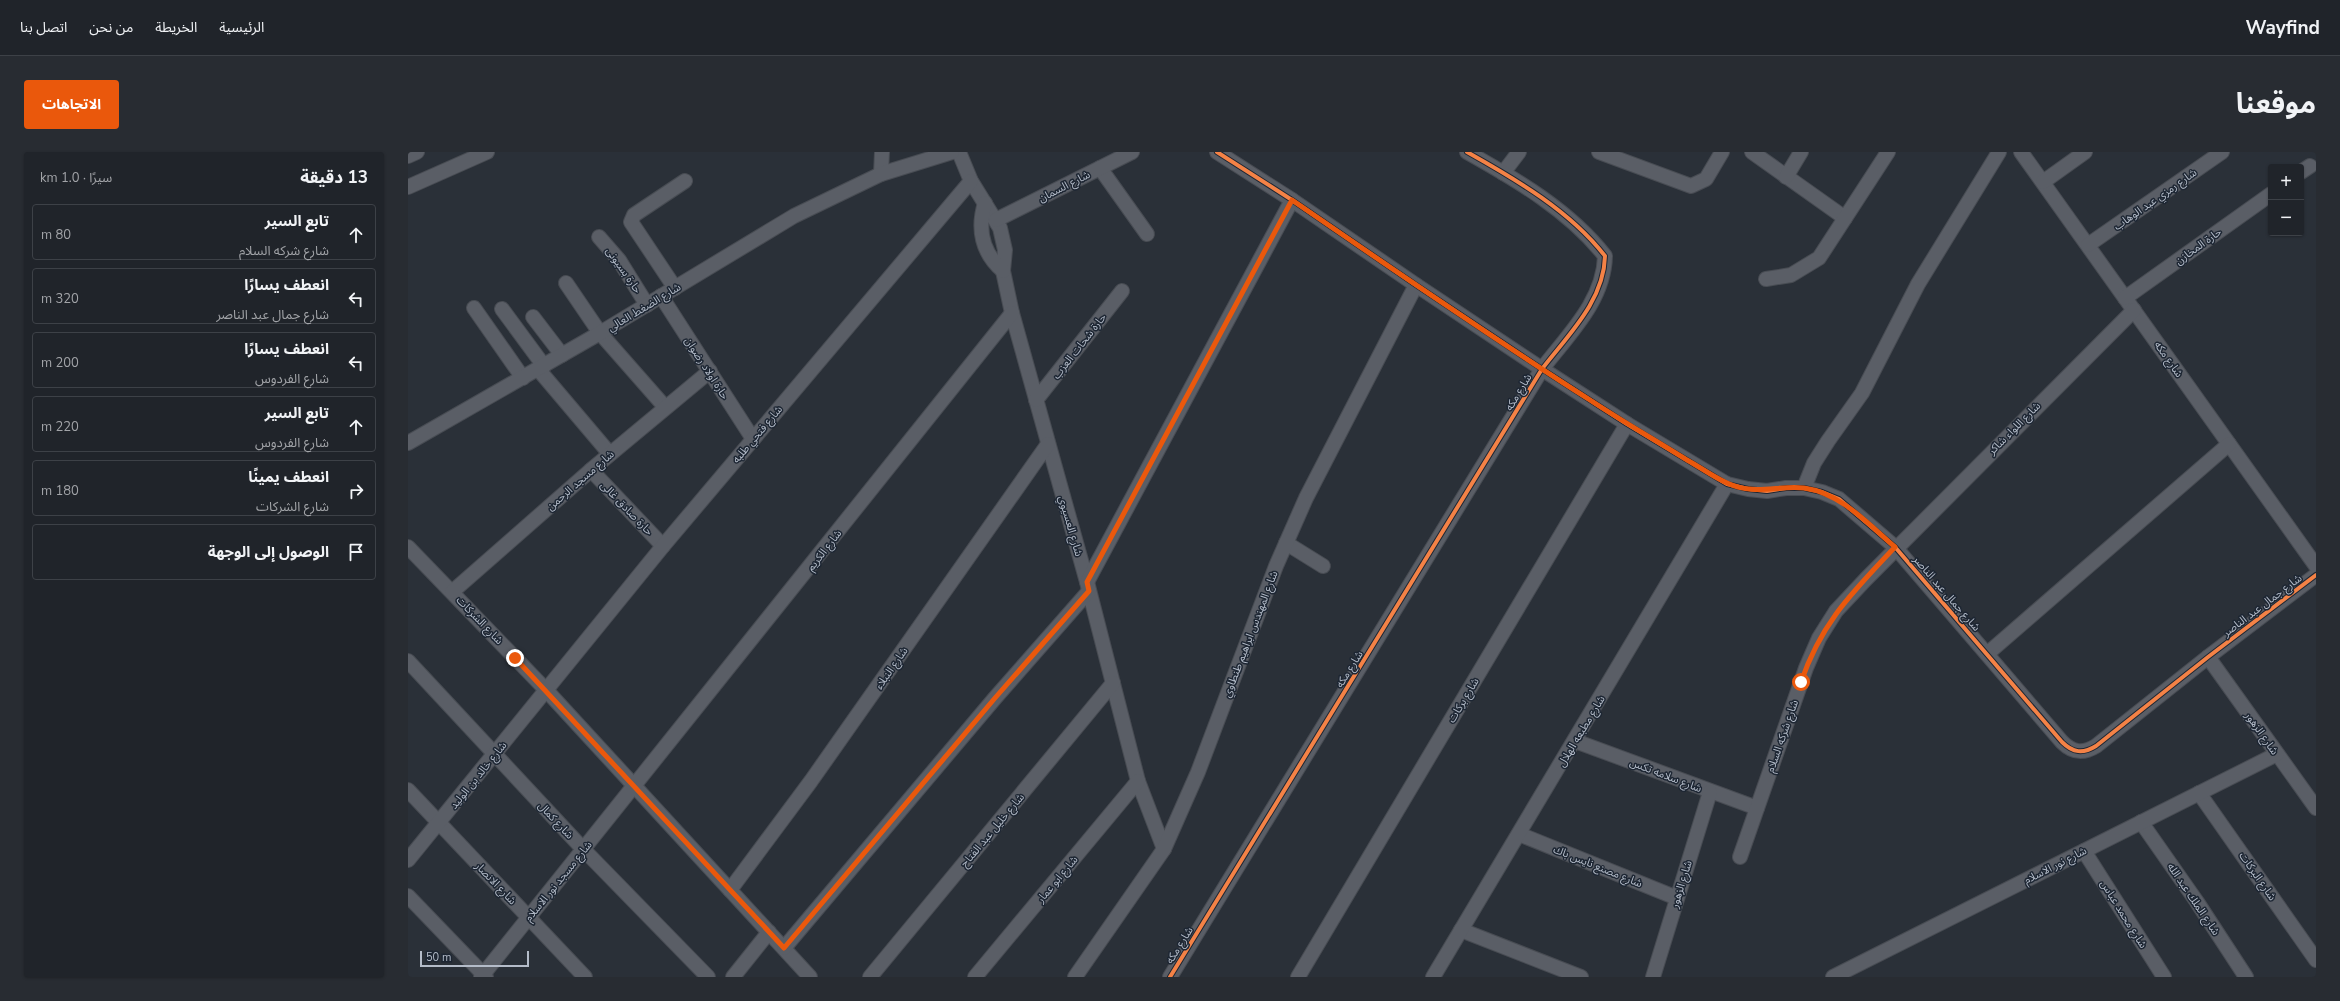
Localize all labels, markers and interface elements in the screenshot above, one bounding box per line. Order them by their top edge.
text: Wayfind [2245,15,2320,41]
text: اتصل بنا [20,18,67,37]
text: من نحن [89,18,133,37]
text: الخريطة [155,18,197,37]
text: الرئيسية [219,18,264,37]
button: الاتجاهات [24,80,119,129]
text: موقعنا [2236,85,2316,123]
map controls [2268,164,2304,236]
button: + [2268,164,2304,200]
street label: شارع رمزي عبد الوهاب [2111,165,2201,235]
text: 13 دقيقة [300,166,368,189]
street label: شارع السمان [1036,167,1093,206]
text: سيرًا · 1.0 km [40,169,112,187]
button: − [2268,200,2304,236]
text: تابع السير [265,211,329,231]
icon: ahead [345,224,367,246]
street label: حارة المخازن [2172,224,2225,268]
text: 80 m [41,226,71,244]
text: شارع شركه السلام [239,242,329,260]
street label: حارة بسيونى [602,244,645,297]
text: انعطف يسارًا [244,275,329,295]
street label: شارع الضغط العالي [605,279,685,337]
icon: left [345,288,367,310]
text: 320 m [41,290,79,308]
text: شارع جمال عبد الناصر [216,306,329,324]
street label: حارة شحات العزب [1049,310,1110,382]
street label: حارة اولاد رضوان [681,334,733,403]
street label: شارع مكه [2151,338,2187,381]
text: انعطف يسارًا [244,339,329,359]
icon: left [345,352,367,374]
text: 200 m [41,354,79,372]
text: شارع الفردوس [255,370,329,388]
street label: شارع مكه [1501,371,1536,414]
street label: شارع اللواء شاكر [1984,398,2044,459]
street label: شارع فتحي طلبه [729,402,787,467]
text: تابع السير [265,403,329,423]
icon: ahead [345,416,367,438]
text: 220 m [41,418,79,436]
text: شارع الفردوس [255,434,329,452]
street label: شارع مسجد الرحمن [543,446,618,514]
text: انعطف يمينًا [248,467,329,487]
street label: حارة صادق غالى [597,478,657,539]
icon: right [345,480,367,502]
text: 180 m [41,482,79,500]
street label: شارع العسيوي [1053,494,1086,559]
text: شارع الشركات [256,498,329,516]
street label: شارع الكريم [803,526,846,575]
icon: arrive [345,541,367,563]
text: الوصول إلى الوجهة [208,542,329,562]
street label: شارع جمال عبد الناصر [1909,552,1984,635]
street label: شارع المهندس ابراهيم طنطاوي [1219,568,1283,700]
street label: شارع جمال عبد الناصر [2219,570,2305,641]
street label: شارع الشركات [453,593,507,648]
street label: شارع النبلاء [871,644,912,692]
street label: شارع مكه [1332,648,1367,691]
route end [506,649,524,667]
route start [1792,673,1810,691]
street label: شارع بركات [1444,675,1483,725]
street label: شارع مطبعه الهلال [1554,692,1609,770]
street label: شارع شركه السلام [1763,697,1802,775]
street label: شارع الزهور [2241,708,2282,758]
street label: شارع خالد بن الوليد [447,738,510,812]
street label: شارع سلامه تكس [1628,755,1704,796]
street label: شارع خليل عبد الفتاح [957,790,1028,870]
street label: شارع كمال [534,798,577,843]
street label: شارع مسجد نور الاسلام [521,838,596,925]
street label: شارع مصنع نايس باك [1551,842,1645,891]
street label: شارع نور الاسلام [2021,843,2090,888]
street label: شارع البركات [2235,849,2280,904]
street label: شارع ابو عمار [1033,852,1082,907]
street label: شارع الانصار [471,858,520,908]
street label: شارع الزهور [1667,858,1696,911]
street label: شارع الملك عبد الله [2164,860,2224,939]
street label: شارع محمد عباس [2097,877,2151,952]
street label: شارع مكه [1162,924,1197,967]
scale bar [420,949,529,968]
text: 50 m [426,950,451,965]

